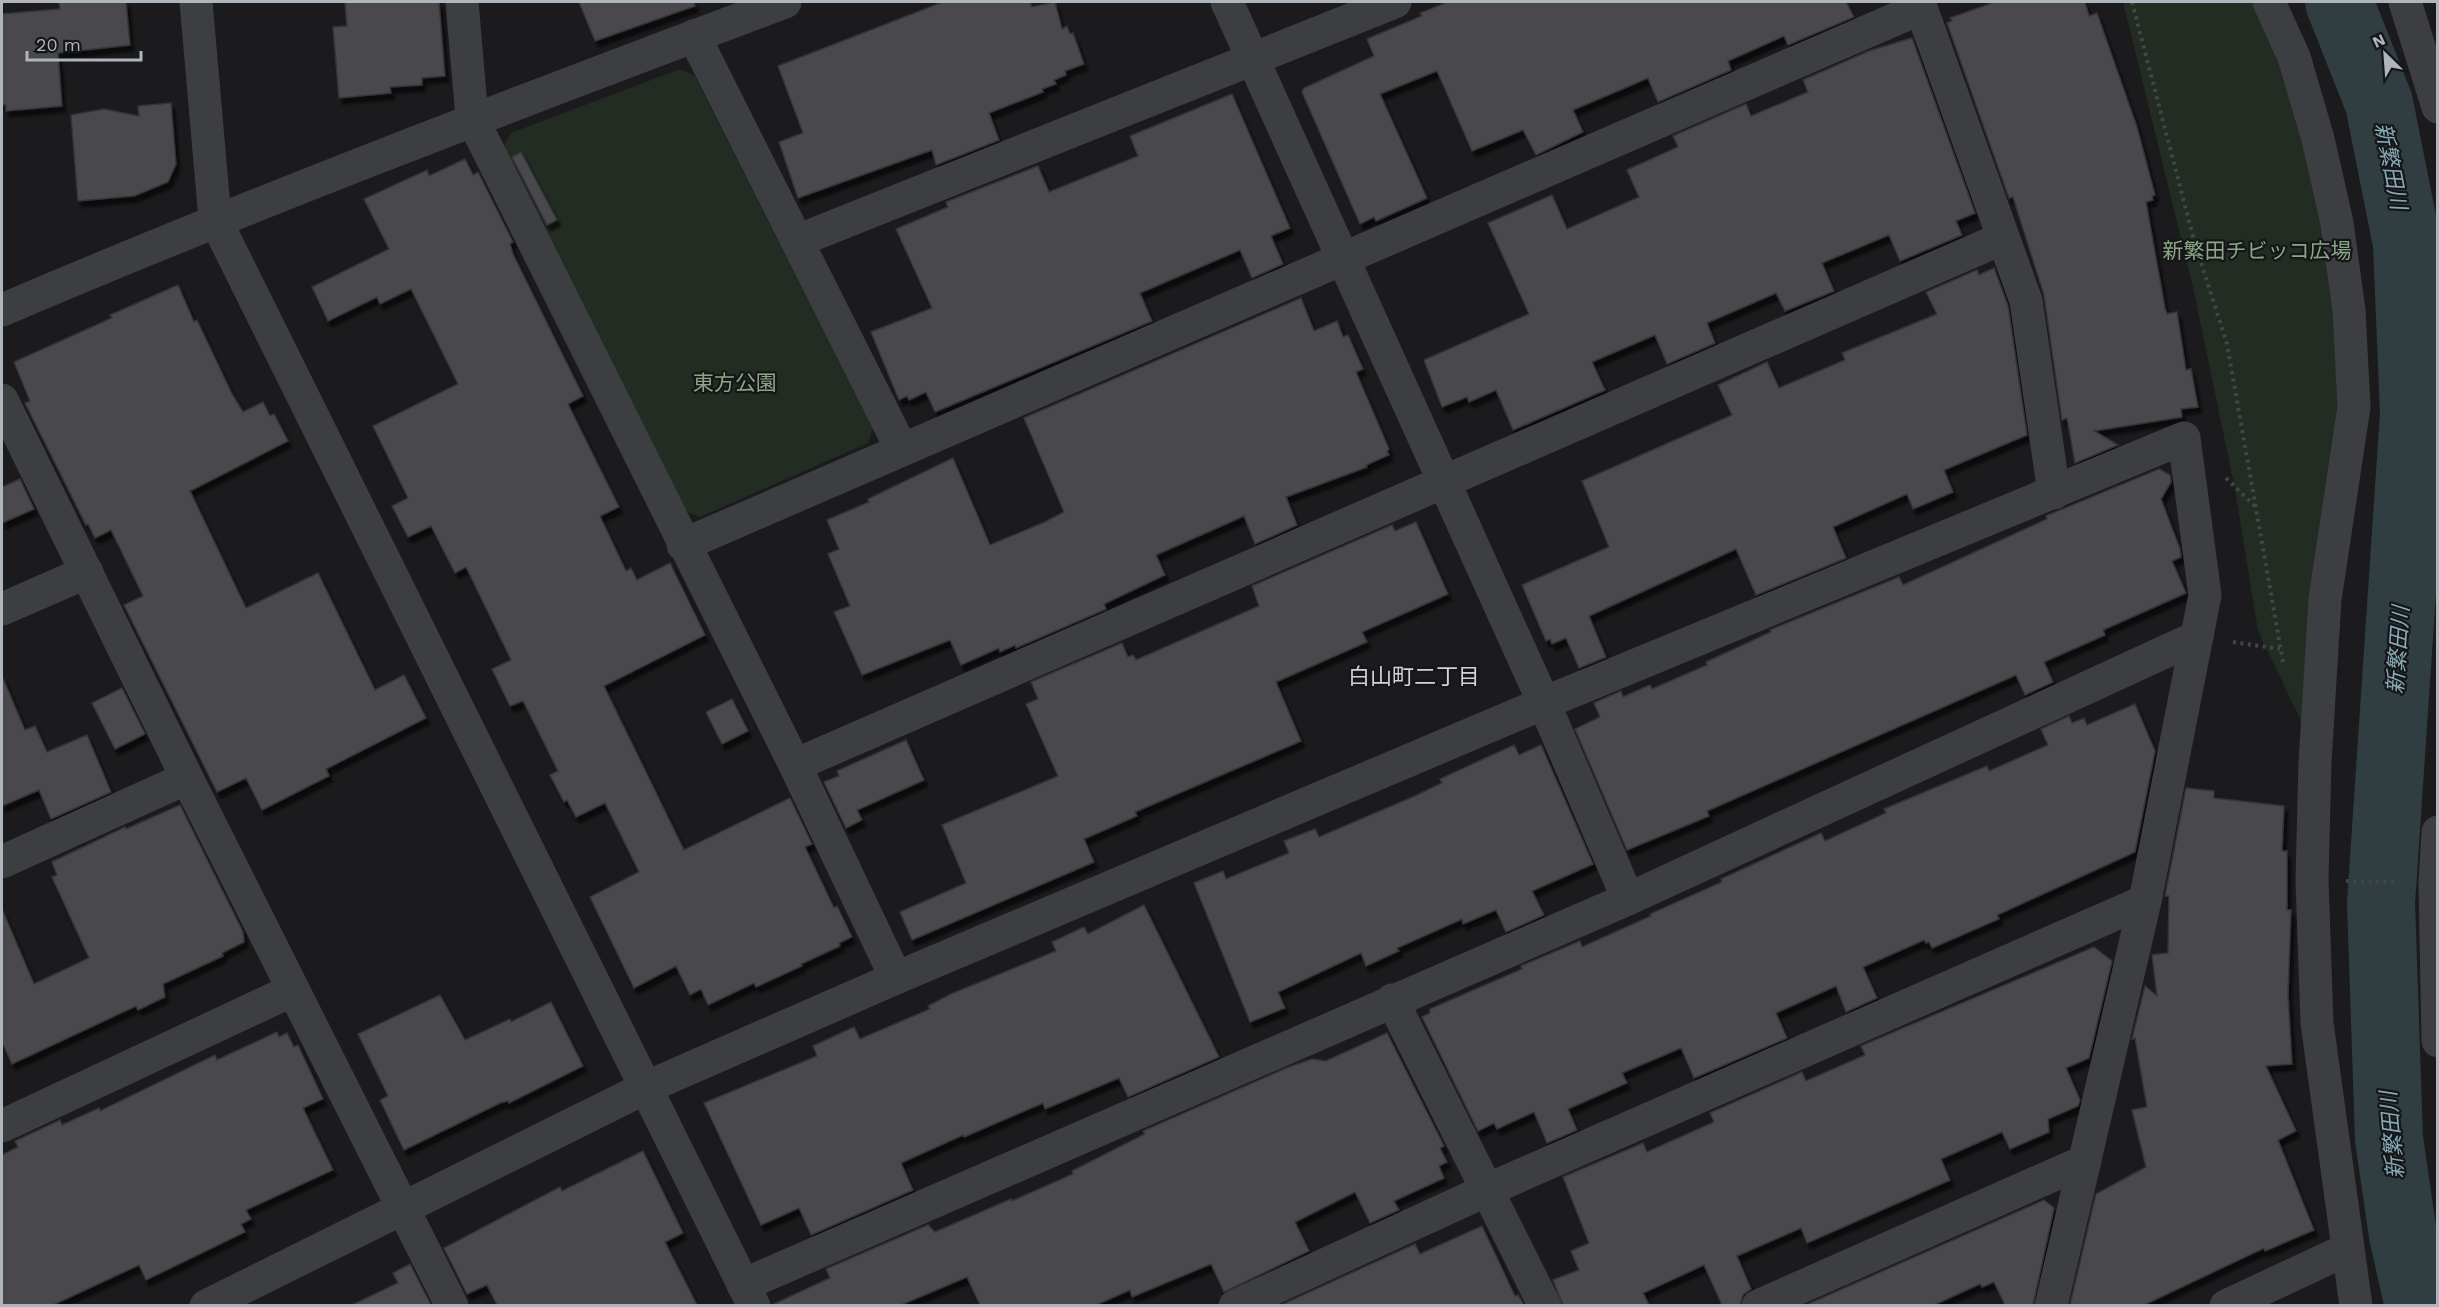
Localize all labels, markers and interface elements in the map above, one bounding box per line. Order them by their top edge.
scale bar [27,24,141,62]
north arrow [2355,24,2415,84]
text: N [2369,30,2388,52]
text: 20 m [36,34,81,55]
water label: 新繁田川 [2370,120,2412,214]
park label: 新繁田チビッコ広場 [2163,238,2352,263]
park label: 東方公園 [693,370,777,395]
water label: 新繁田川 [2382,603,2414,695]
district label: 白山町二丁目 [1348,664,1480,689]
water label: 新繁田川 [2376,1088,2408,1180]

